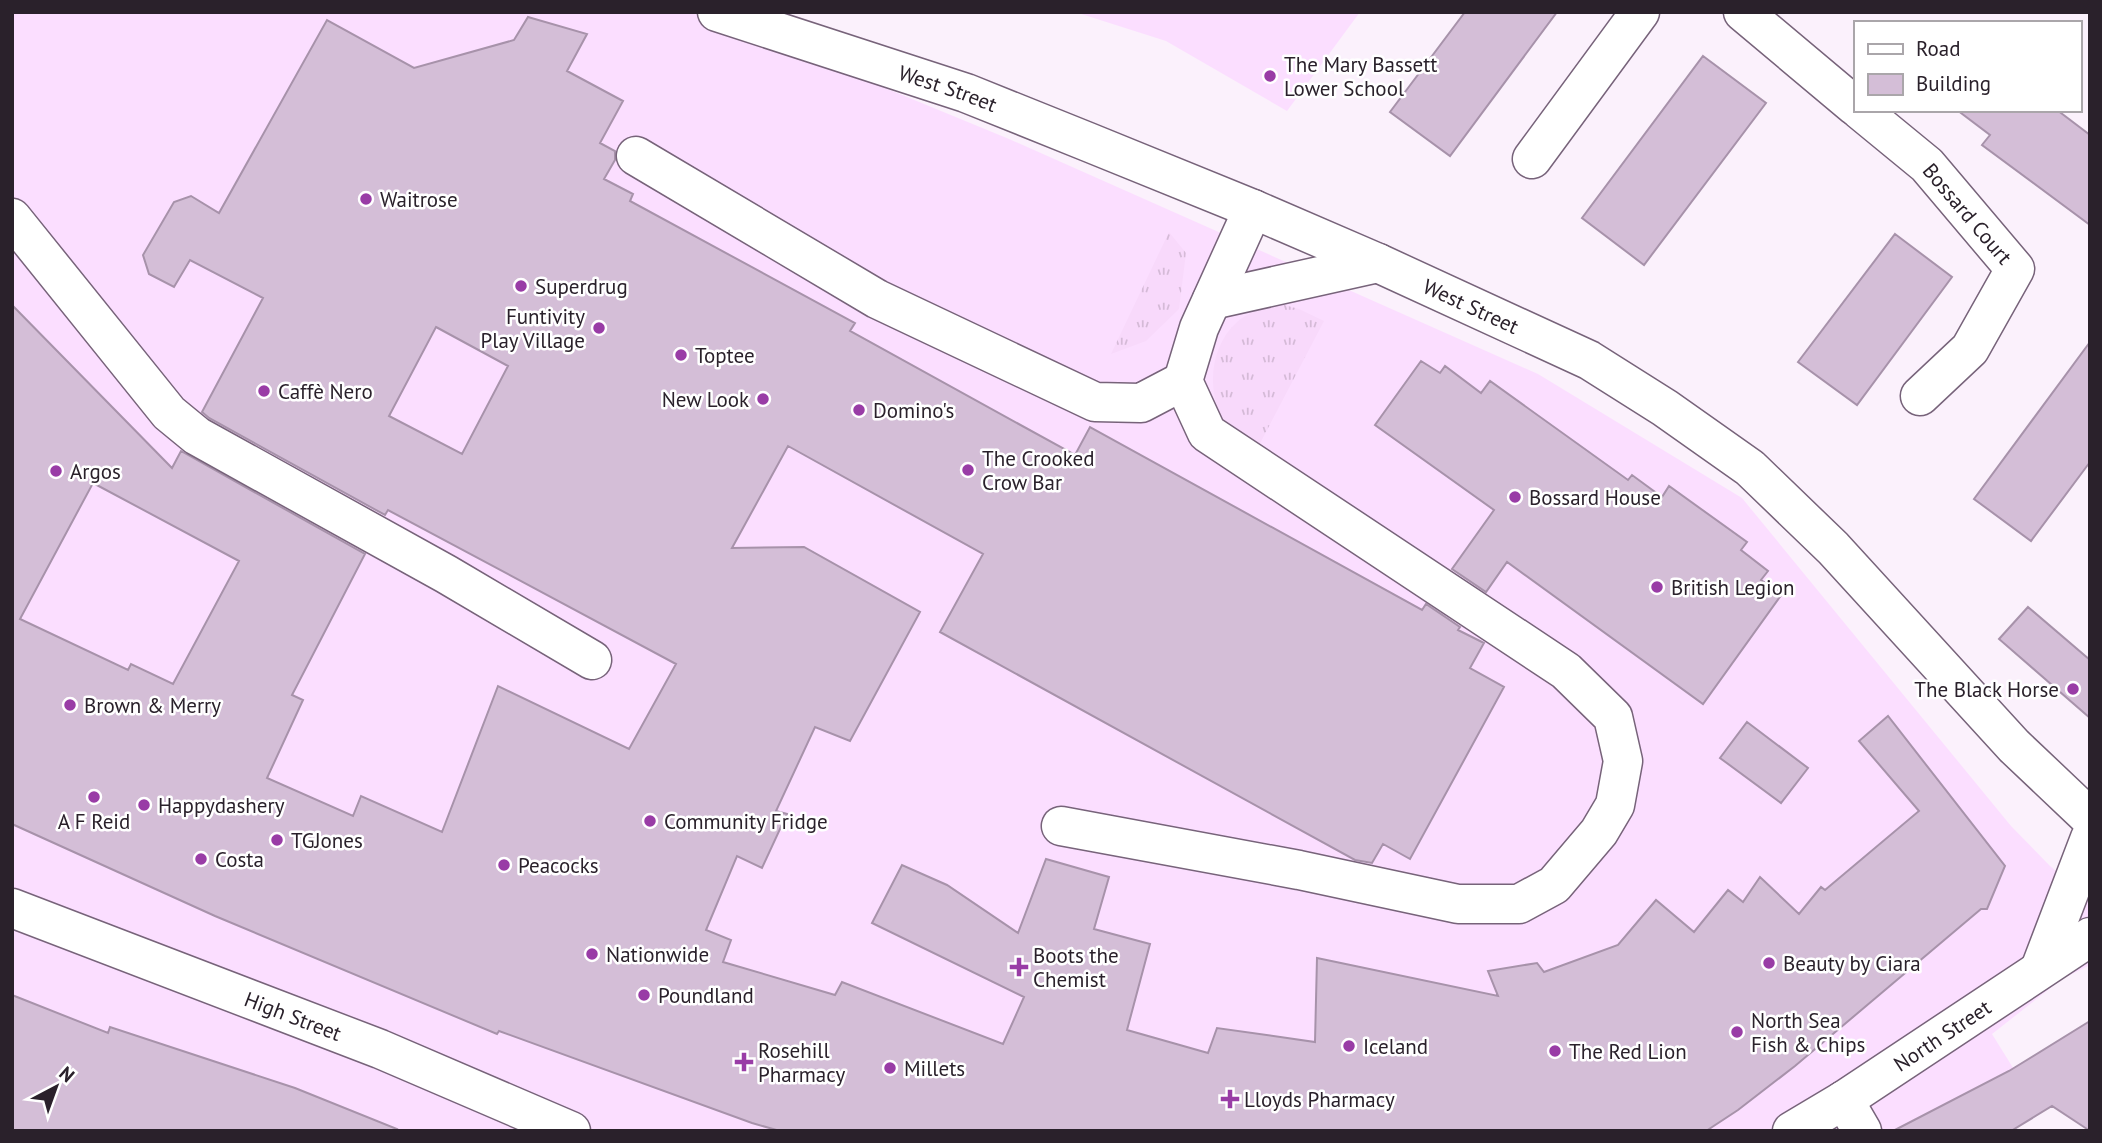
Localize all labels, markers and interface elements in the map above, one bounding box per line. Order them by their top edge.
legend [1854,21,2081,112]
text: Road [1916,35,1960,62]
place label: The Mary Bassett Lower School [1284,51,1438,102]
street label: West Street [895,58,1001,118]
marker: The Mary Bassett Lower School [1262,68,1278,84]
text: Building [1916,70,1991,97]
street label: Bossard Court [1917,157,2018,270]
place label: Waitrose [380,186,458,213]
marker: Waitrose [358,191,374,207]
street label: West Street [1419,272,1523,339]
place label: Superdrug [535,273,628,300]
marker: Superdrug [513,278,529,294]
place label: Funtivity Play Village [481,303,585,354]
marker: Funtivity Play Village [591,320,607,336]
place label: Toptee [695,342,755,369]
marker: Toptee [673,347,689,363]
place label: Caffè Nero [278,378,373,405]
marker: Caffè Nero [256,383,272,399]
place label: New Look [662,386,749,413]
marker: New Look [755,391,771,407]
place label: Domino's [873,397,954,424]
marker: Domino's [851,402,867,418]
place label: The Crooked Crow Bar [982,445,1094,496]
place label: Argos [70,458,121,485]
marker: The Crooked Crow Bar [960,462,976,478]
marker: Argos [48,463,64,479]
place label: Bossard House [1529,484,1661,511]
marker: Bossard House [1507,489,1523,505]
place label: British Legion [1671,574,1794,601]
marker: British Legion [1649,579,1665,595]
place label: The Black Horse [1914,676,2059,703]
marker: The Black Horse [2065,681,2081,697]
place label: Brown & Merry [84,692,221,719]
marker: Brown & Merry [62,697,78,713]
marker: A F Reid [86,789,102,805]
place label: Happydashery [158,792,285,819]
marker: Happydashery [136,797,152,813]
place label: A F Reid [58,808,130,835]
place label: Community Fridge [664,808,828,835]
marker: Community Fridge [642,813,658,829]
place label: TGJones [291,827,363,854]
marker: TGJones [269,832,285,848]
place label: Costa [215,846,264,873]
marker: Costa [193,851,209,867]
place label: Peacocks [518,852,599,879]
marker: Peacocks [496,857,512,873]
place label: Nationwide [606,941,709,968]
place label: Boots the Chemist [1033,942,1119,993]
marker: Nationwide [584,946,600,962]
place label: Beauty by Ciara [1783,950,1921,977]
marker: Beauty by Ciara [1761,955,1777,971]
marker: Boots the Chemist [1011,959,1027,975]
place label: Poundland [658,982,754,1009]
street label: High Street [241,985,345,1047]
marker: Poundland [636,987,652,1003]
street label: North Street [1888,993,1996,1077]
place label: North Sea Fish & Chips [1751,1007,1865,1058]
marker: North Sea Fish & Chips [1729,1024,1745,1040]
place label: Iceland [1363,1033,1428,1060]
place label: Rosehill Pharmacy [758,1037,845,1088]
marker: Iceland [1341,1038,1357,1054]
place label: The Red Lion [1569,1038,1687,1065]
marker: The Red Lion [1547,1043,1563,1059]
north arrow [21,1052,91,1122]
marker: Rosehill Pharmacy [736,1054,752,1070]
place label: Millets [904,1055,965,1082]
marker: Millets [882,1060,898,1076]
text: N [55,1061,80,1087]
place label: Lloyds Pharmacy [1244,1086,1395,1113]
marker: Lloyds Pharmacy [1222,1091,1238,1107]

